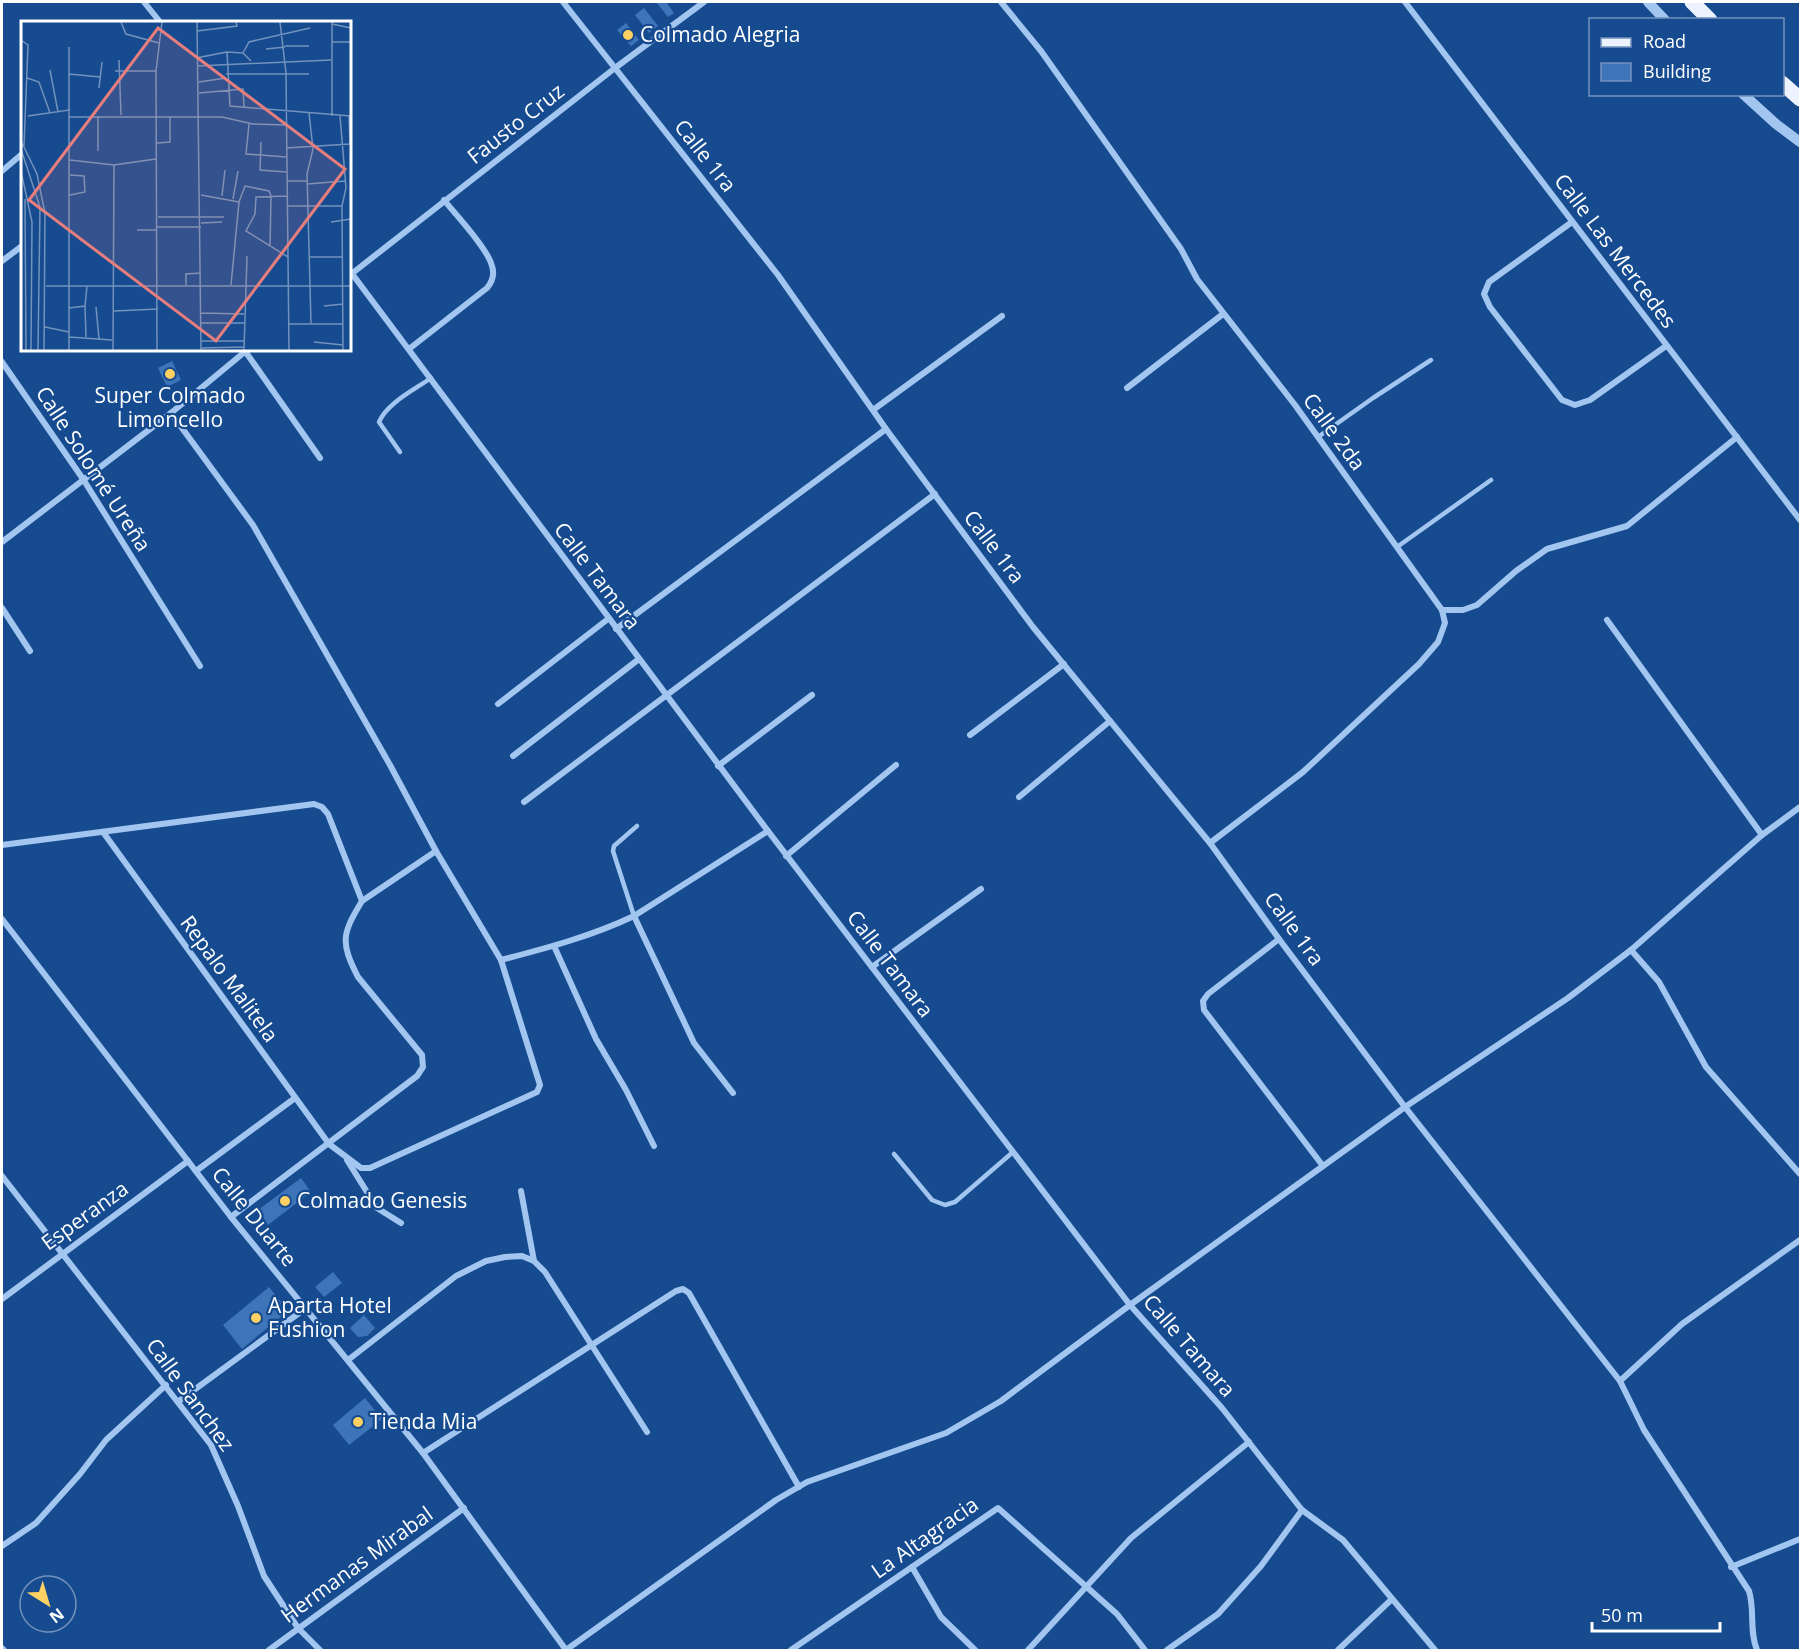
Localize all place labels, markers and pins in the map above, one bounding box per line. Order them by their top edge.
place label: Colmado Alegria [640,20,801,48]
marker: Colmado Alegria [621,28,635,42]
marker: Super Colmado Limoncello [163,367,177,381]
place label: Super Colmado Limoncello [95,381,245,433]
place label: Colmado Genesis [297,1186,467,1214]
marker: Colmado Genesis [278,1194,292,1208]
place label: Aparta Hotel Fushion [268,1291,392,1343]
marker: Aparta Hotel Fushion [249,1311,263,1325]
place label: Tienda Mia [370,1407,477,1435]
marker: Tienda Mia [351,1415,365,1429]

